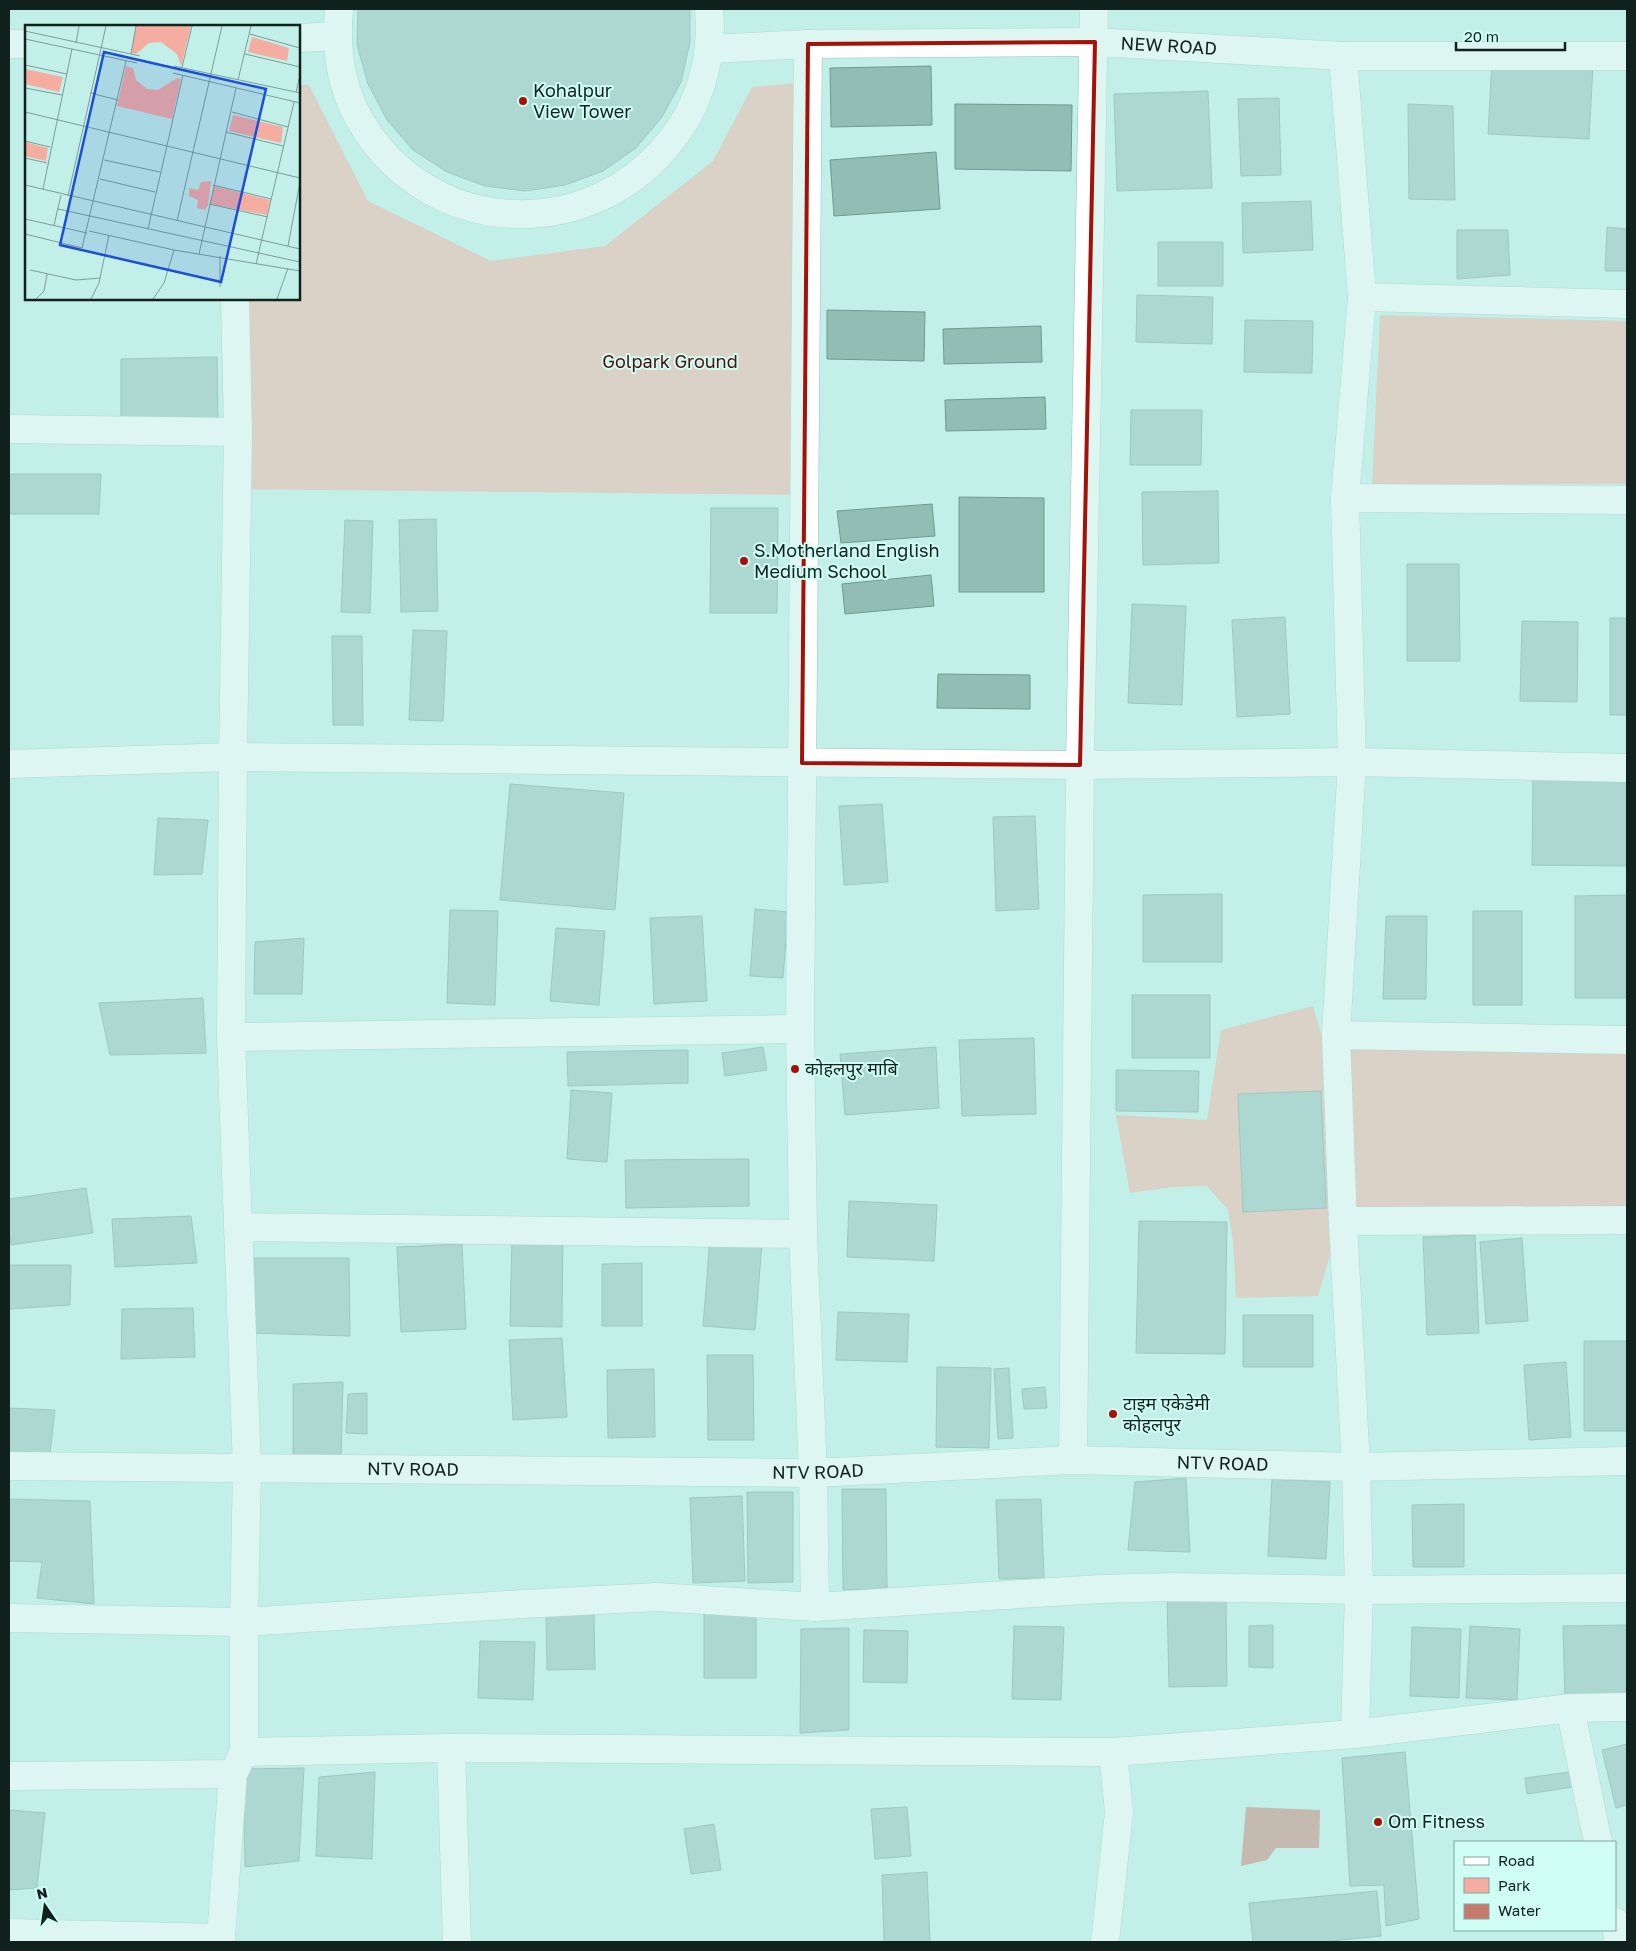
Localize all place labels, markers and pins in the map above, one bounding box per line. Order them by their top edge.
place label: Kohalpur View Tower [533,79,631,122]
marker: Kohalpur View Tower [517,95,529,107]
place label: S.Motherland English Medium School [754,539,940,582]
marker: S.Motherland English Medium School [738,555,750,567]
place label: कोहलपुर माबि [805,1057,898,1081]
marker: कोहलपुर माबि [789,1063,801,1075]
place label: टाइम एकेडेमी कोहलपुर [1123,1392,1210,1437]
marker: टाइम एकेडेमी कोहलपुर [1107,1408,1119,1420]
place label: Om Fitness [1388,1810,1485,1832]
marker: Om Fitness [1372,1816,1384,1828]

